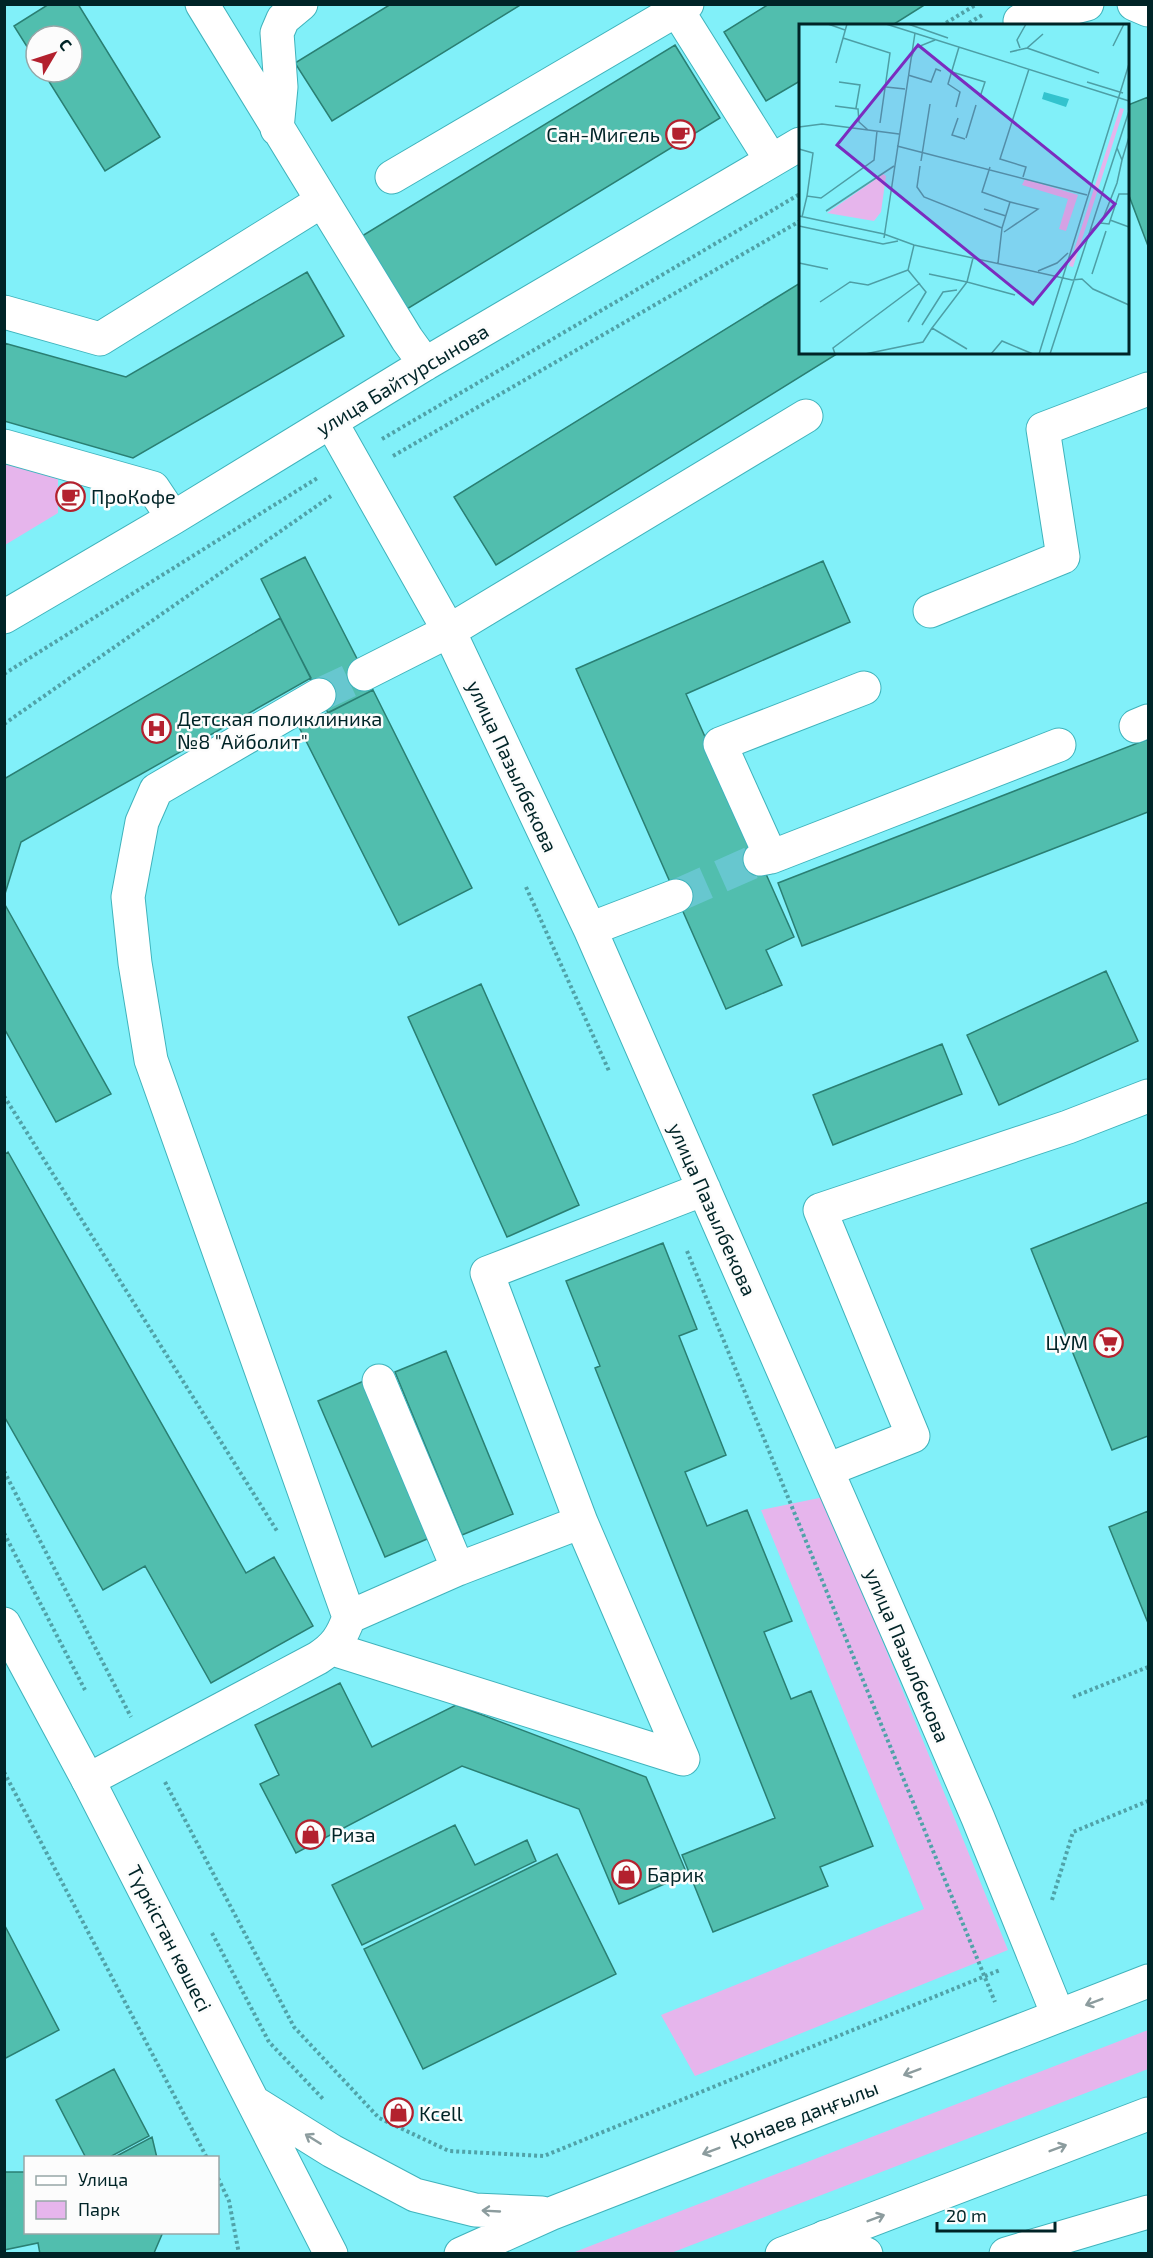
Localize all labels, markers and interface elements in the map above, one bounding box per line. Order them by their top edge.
north arrow [24,24,84,84]
inset map [799,24,1129,354]
text: С [56,35,76,54]
cafe icon: Сан-Мигель [665,118,697,150]
place label: Сан-Мигель [546,122,660,146]
street label: улица Байтурсынова [312,318,493,441]
cafe icon: ПроКофе [54,480,86,512]
place label: ПроКофе [91,484,176,508]
street label: улица Пазылбекова [462,676,563,856]
place label: Детская поликлиника №8 "Айболит" [177,706,382,753]
hospital icon: Детская поликлиника №8 "Айболит" [140,713,172,745]
street label: улица Пазылбекова [663,1119,762,1300]
supermarket icon: ЦУМ [1093,1326,1125,1358]
place label: ЦУМ [1045,1330,1088,1354]
street label: улица Пазылбекова [860,1564,956,1746]
shop icon: Риза [294,1818,326,1850]
place label: Риза [331,1822,376,1846]
shop icon: Барик [610,1858,642,1890]
street label: Түркістан көшесі [123,1861,217,2015]
place label: Барик [647,1862,704,1886]
one-way arrow [1085,1997,1104,2008]
one-way arrow [903,2067,922,2078]
street label: Қонаев даңғылы [727,2075,881,2153]
shop icon: Kcell [382,2097,414,2129]
place label: Kcell [419,2101,463,2125]
one-way arrow [305,2133,322,2145]
one-way arrow [1049,2142,1067,2153]
one-way arrow [702,2146,721,2157]
legend [24,2156,219,2234]
text: Улица [78,2168,128,2190]
scale bar [937,2195,1056,2233]
text: Парк [78,2198,120,2220]
text: 20 m [946,2204,987,2226]
one-way arrow [482,2205,502,2216]
one-way arrow [866,2212,885,2223]

